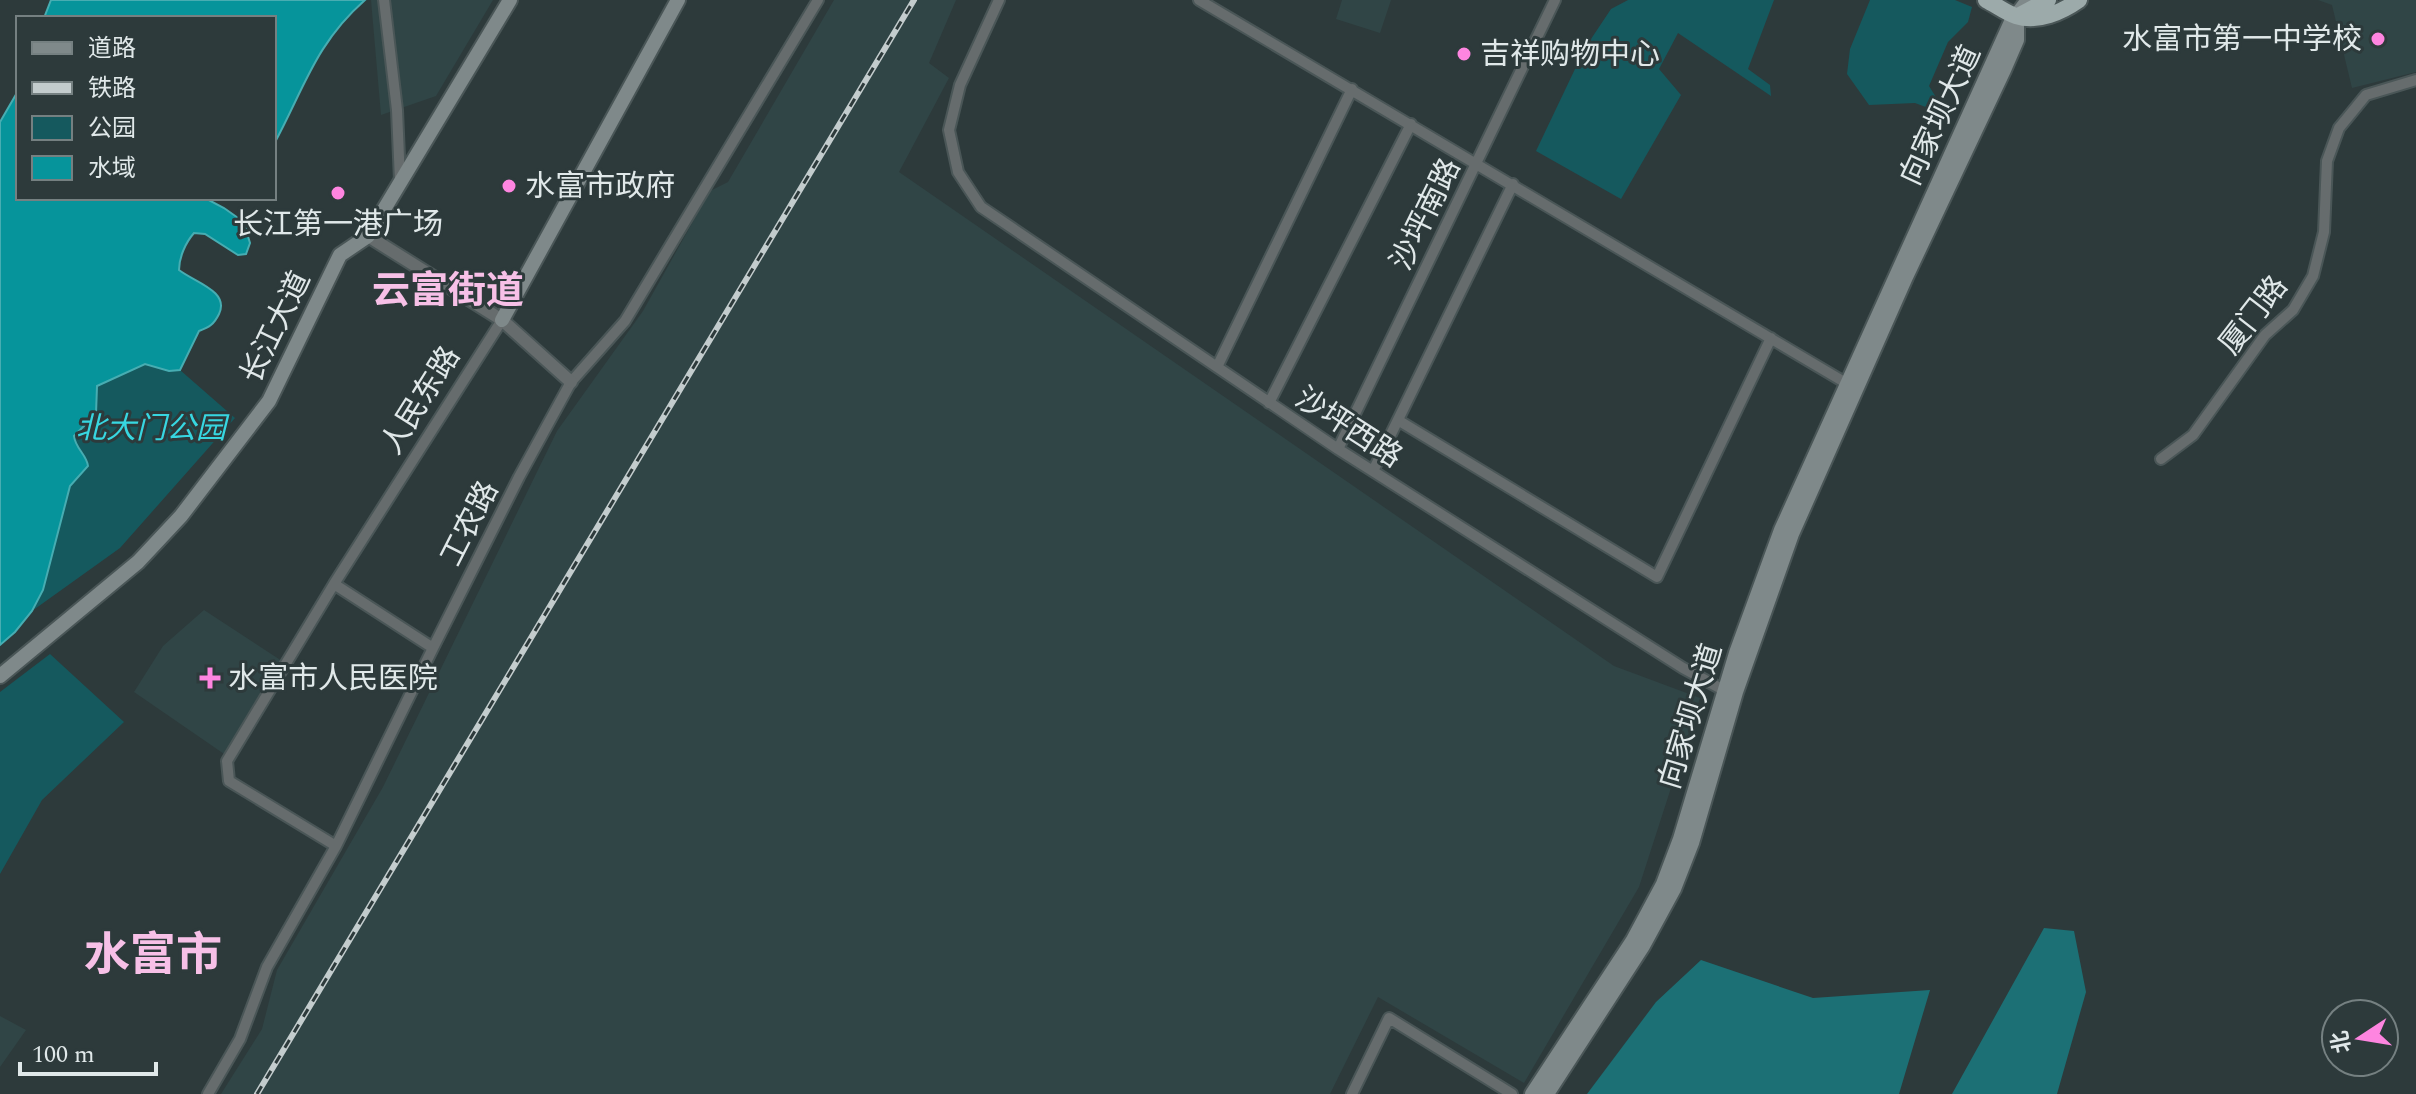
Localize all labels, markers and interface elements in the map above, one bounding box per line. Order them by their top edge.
legend [16,16,276,200]
place label: 水富市第一中学校 [2122,17,2362,63]
marker: 水富市第一中学校 [2369,30,2387,48]
text: 道路 [88,31,136,67]
place label: 吉祥购物中心 [1480,32,1660,78]
street label: 向家坝大道 [1888,38,1993,193]
marker: 吉祥购物中心 [1455,45,1473,63]
text: 铁路 [88,71,136,107]
text: 公园 [88,111,136,147]
street label: 沙坪南路 [1379,150,1473,278]
text: 水域 [88,151,136,187]
place label: 水富市政府 [525,164,675,210]
marker: 水富市政府 [500,177,518,195]
marker: 长江第一港广场 [329,184,347,202]
place label: 长江第一港广场 [233,202,443,248]
street label: 长江大道 [229,263,323,391]
district label: 云富街道 [372,263,524,321]
street label: 厦门路 [2208,266,2300,365]
street label: 人民东路 [370,337,472,464]
street label: 沙坪西路 [1286,376,1411,480]
park label: 北大门公园 [76,406,230,452]
street label: 工农路 [429,473,511,574]
street label: 向家坝大道 [1647,638,1735,795]
place label: 水富市人民医院 [228,656,438,702]
marker: 水富市人民医院 [199,667,221,689]
district label: 水富市 [84,921,222,991]
north arrow [2320,998,2400,1078]
scale bar [20,1026,156,1076]
text: 北 [2323,1028,2360,1056]
text: 100 m [32,1037,95,1073]

